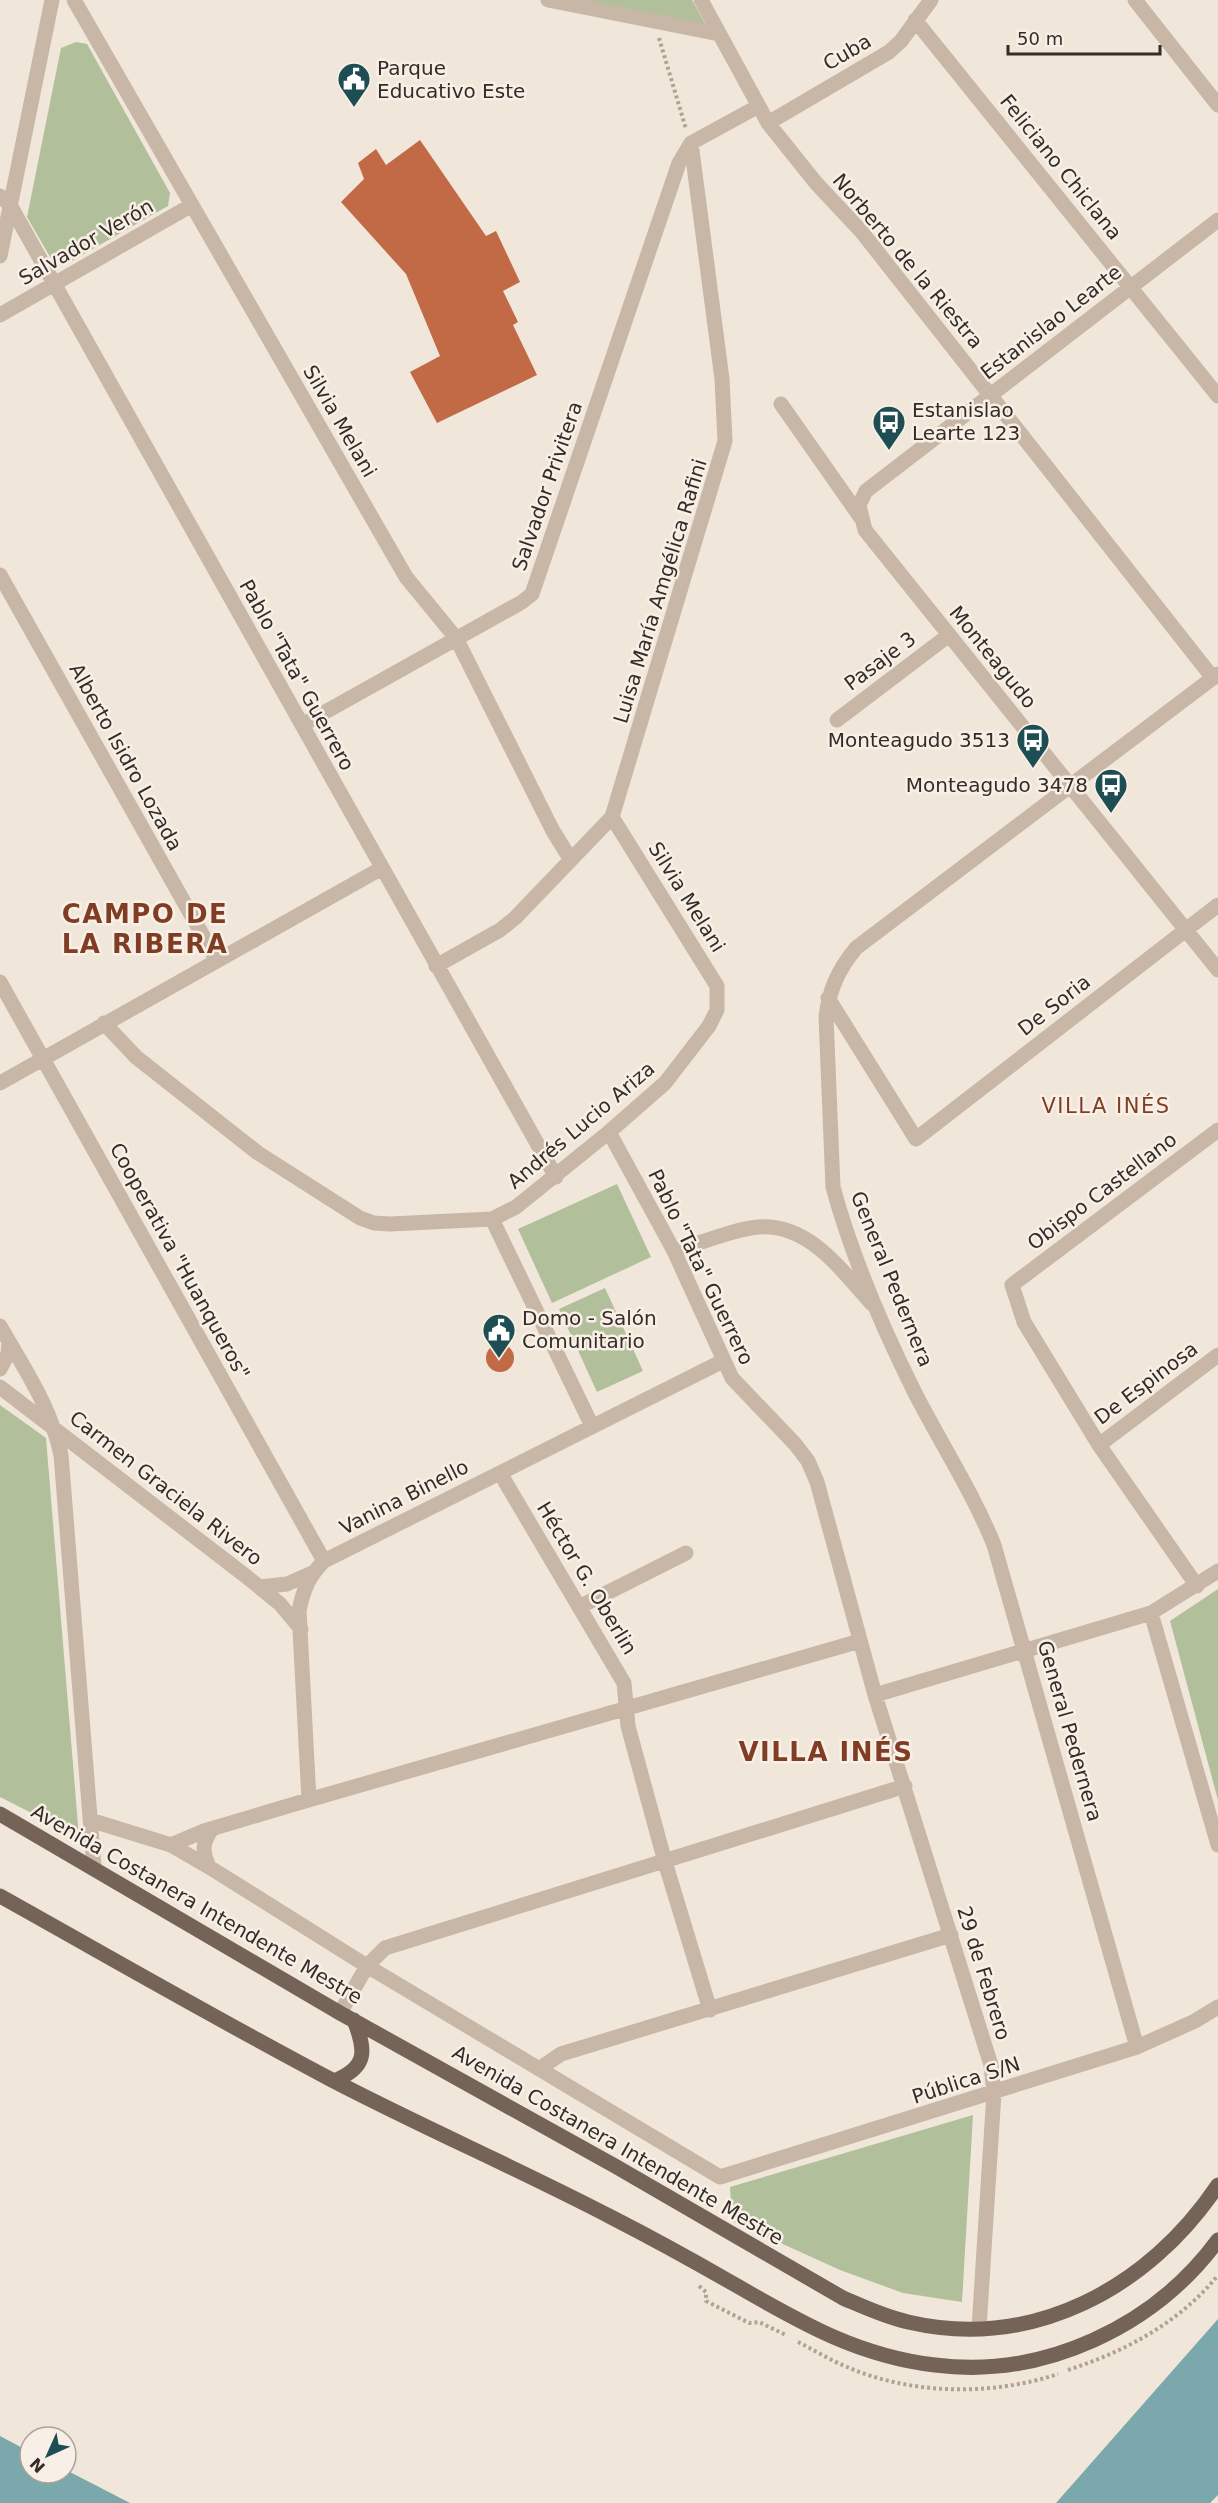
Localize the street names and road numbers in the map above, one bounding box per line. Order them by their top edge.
street label: Cuba [819,29,875,75]
street label: Feliciano Chiclana [995,90,1127,244]
street label: Norberto de la Riestra [828,169,988,353]
street label: Salvador Verón [15,194,157,290]
street label: Estanislao Learte [976,260,1126,384]
street label: Silvia Melani [298,361,382,481]
street label: Salvador Privitera [507,398,587,574]
street label: Luisa María Amgélica Rafini [608,456,712,726]
street label: Pablo "Tata" Guerrero [234,575,360,775]
street label: Monteagudo [944,601,1042,713]
street label: Pasaje 3 [840,626,920,696]
street label: Alberto Isidro Lozada [64,659,188,855]
street label: Silvia Melani [644,837,730,957]
street label: De Soria [1013,969,1095,1041]
street label: Andrés Lucio Ariza [503,1056,659,1194]
street label: Obispo Castellano [1023,1127,1181,1255]
street label: Cooperativa "Huanqueros" [105,1138,255,1384]
street label: Pablo "Tata" Guerrero [643,1165,759,1369]
street label: General Pedernera [846,1188,938,1370]
street label: De Espinosa [1090,1336,1202,1430]
street label: Carmen Graciela Rivero [65,1405,267,1571]
street label: Vanina Binello [336,1454,472,1540]
street label: Héctor G. Oberlin [532,1497,642,1659]
street label: General Pedernera [1033,1638,1107,1824]
street label: Avenida Costanera Intendente Mestre [27,1799,367,2009]
street label: 29 de Febrero [952,1903,1016,2043]
street label: Avenida Costanera Intendente Mestre [448,2040,788,2250]
street label: Pública S/N [909,2051,1023,2109]

